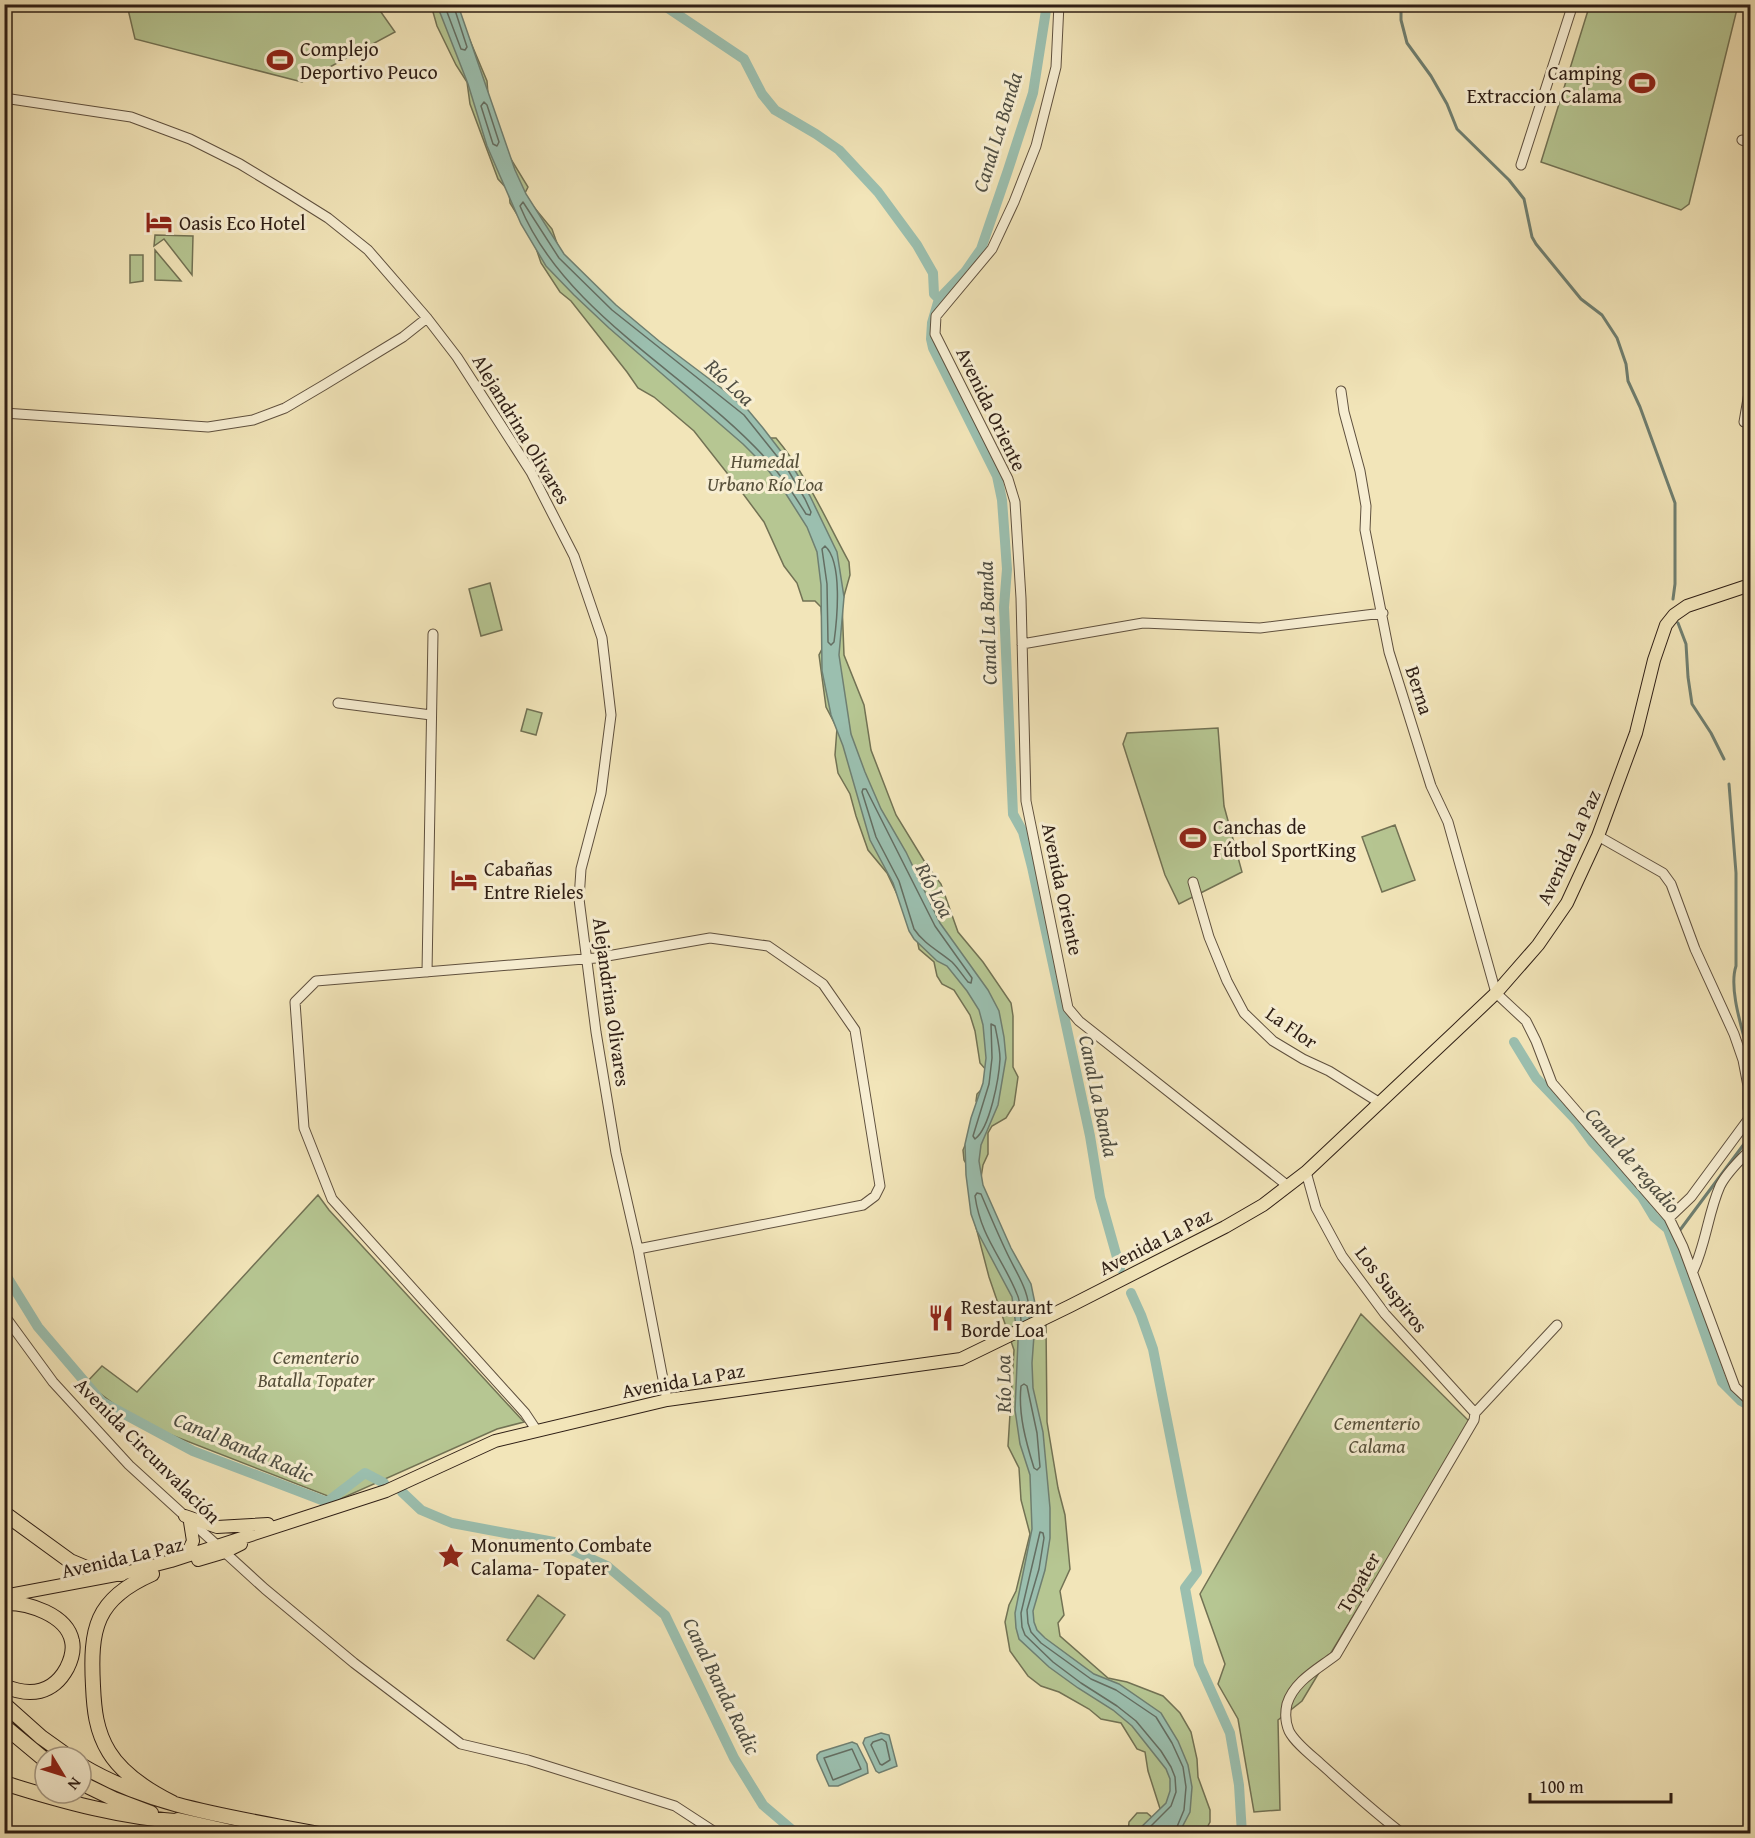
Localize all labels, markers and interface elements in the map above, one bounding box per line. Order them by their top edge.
place label: Complejo Deportivo Peuco [300,34,438,86]
sports icon: Complejo Deportivo Peuco [265,45,295,75]
place label: Camping Extraccion Calama [1467,58,1623,110]
water label: Canal La Banda [964,68,1030,196]
sports icon: Camping Extraccion Calama [1627,68,1657,98]
hotel icon: Oasis Eco Hotel [144,207,174,237]
place label: Oasis Eco Hotel [179,208,306,237]
street label: Avenida Oriente [949,342,1035,476]
street label: Alejandrina Olivares [466,348,578,510]
water label: Río Loa [697,350,762,413]
park label: Humedal Urbano Río Loa [707,446,824,498]
water label: Canal La Banda [969,560,1005,685]
street label: Berna [1399,662,1442,719]
street label: Avenida La Paz [1529,784,1607,909]
place label: Canchas de Fútbol SportKing [1213,812,1356,864]
street label: Avenida Oriente [1035,820,1091,958]
sports icon: Canchas de Fútbol SportKing [1178,823,1208,853]
place label: Cabañas Entre Rieles [484,854,584,906]
water label: Río Loa [908,856,962,923]
hotel icon: Cabañas Entre Rieles [449,865,479,895]
street label: Alejandrina Olivares [586,916,638,1088]
street label: La Flor [1260,999,1324,1055]
water label: Canal La Banda [1071,1032,1127,1160]
water label: Canal de regadio [1578,1100,1688,1220]
street label: Avenida La Paz [1093,1200,1217,1282]
street label: Los Suspiros [1349,1239,1435,1339]
place label: Restaurant Borde Loa [961,1292,1053,1344]
restaurant icon: Restaurant Borde Loa [926,1303,956,1333]
park label: Cementerio Batalla Topater [256,1342,375,1394]
water label: Río Loa [987,1354,1019,1414]
street label: Avenida La Paz [619,1355,747,1405]
street label: Avenida Circunvalación [68,1370,228,1530]
water label: Canal Banda Radic [169,1404,319,1491]
park label: Cementerio Calama [1334,1408,1421,1460]
street label: Avenida La Paz [58,1529,186,1585]
place label: Monumento Combate Calama- Topater [471,1530,652,1582]
place icon: Monumento Combate Calama- Topater [436,1541,466,1571]
street label: Topater [1329,1546,1387,1618]
water label: Canal Banda Radic [675,1612,769,1760]
north arrow [33,1745,93,1805]
scale bar [1530,1766,1671,1804]
text: N [62,1773,88,1796]
text: 100 m [1539,1773,1584,1800]

